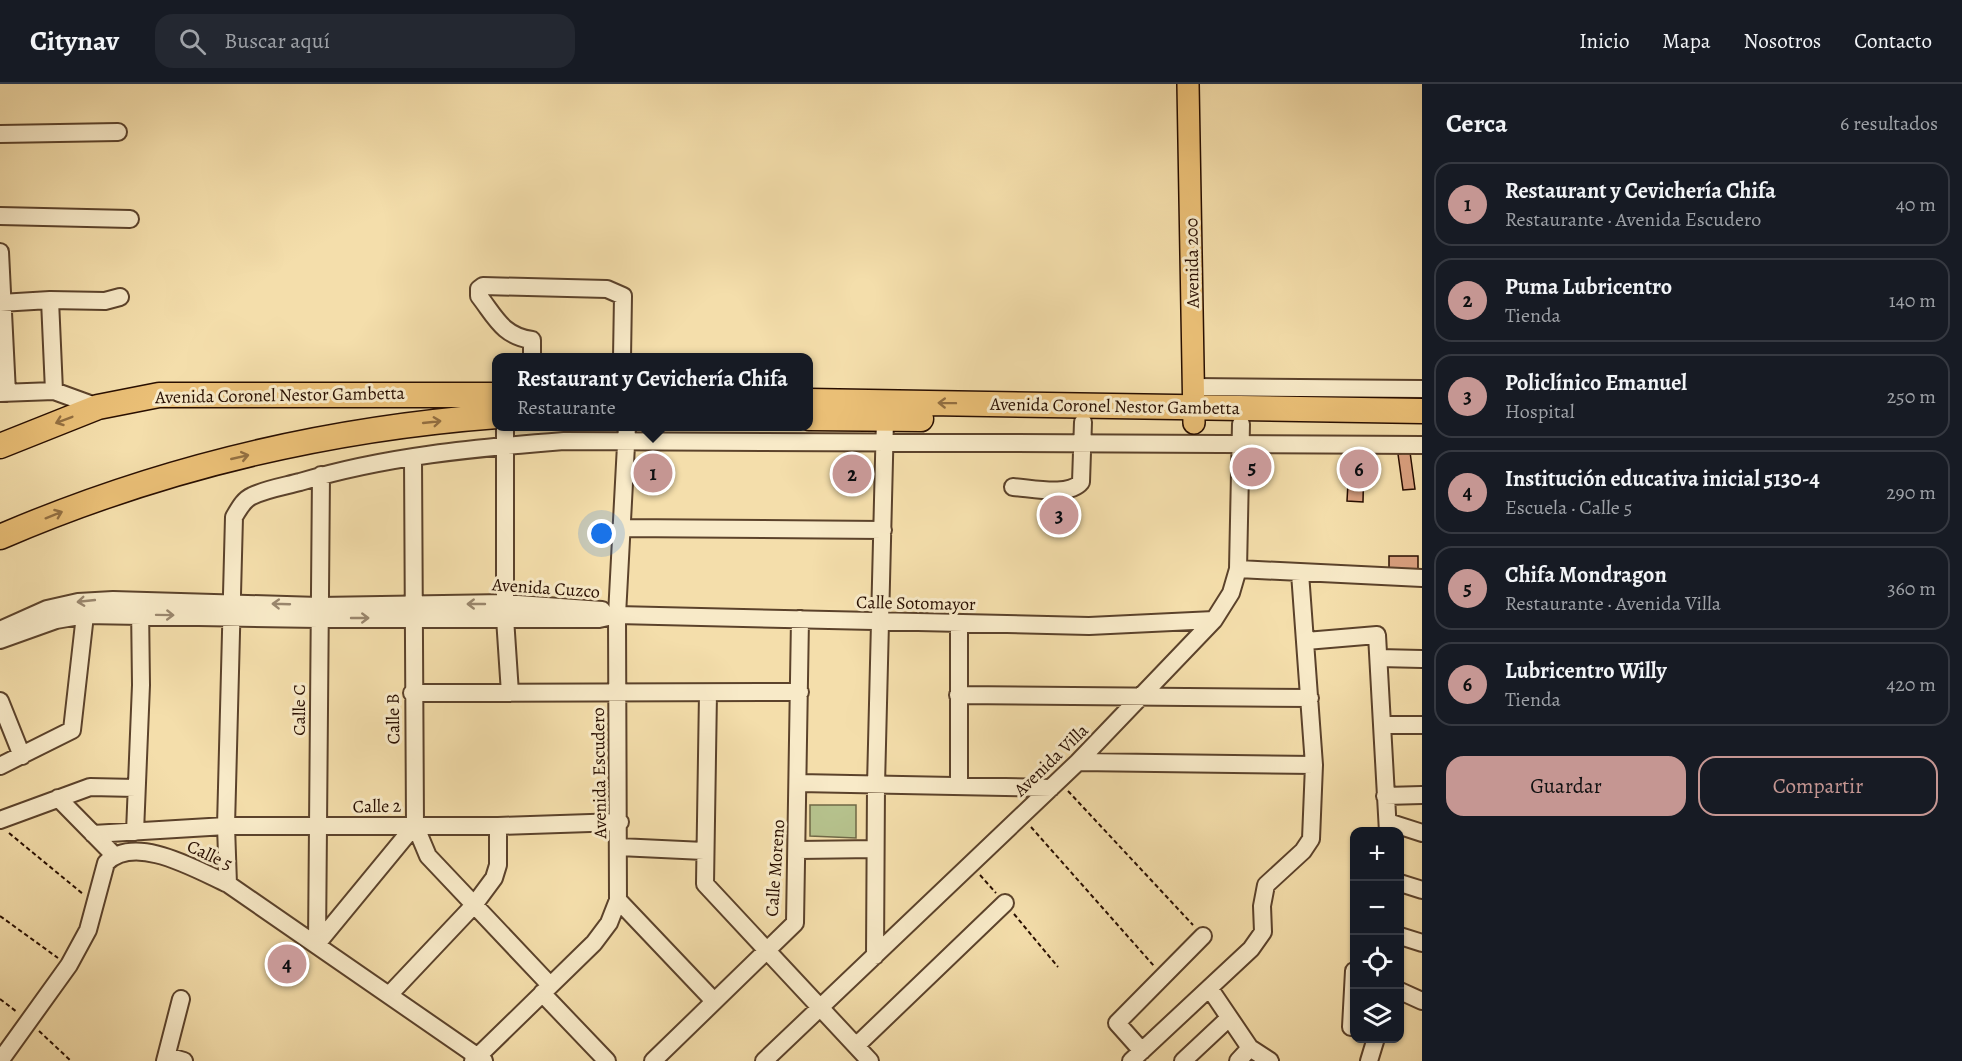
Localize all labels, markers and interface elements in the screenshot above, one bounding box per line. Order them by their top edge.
search box [155,14,575,68]
text: Citynav [30,22,119,60]
icon: search [176,25,209,58]
text: Buscar aquí [224,26,330,56]
text: Inicio [1579,27,1629,55]
text: Mapa [1662,27,1711,55]
text: Nosotros [1744,27,1821,55]
text: Contacto [1854,27,1932,55]
text: Cerca [1446,106,1508,141]
text: 6 resultados [1840,110,1938,137]
text: Restaurant y Cevichería Chifa [1505,176,1776,206]
text: 1 [1464,191,1471,218]
text: 40 m [1896,191,1936,218]
text: Restaurante · Avenida Escudero [1505,206,1761,233]
street label: Avenida 200 [1179,218,1205,309]
text: Puma Lubricentro [1505,272,1672,302]
text: 2 [1463,287,1472,314]
text: 140 m [1889,287,1936,314]
text: Tienda [1505,302,1561,329]
popup [492,353,813,431]
text: Restaurant y Cevichería Chifa [517,364,788,394]
text: Policlínico Emanuel [1505,368,1687,398]
street label: Avenida Coronel Nestor Gambetta [154,381,406,409]
text: 3 [1463,383,1472,410]
text: 250 m [1887,383,1936,410]
street label: Avenida Coronel Nestor Gambetta [989,392,1241,420]
text: Restaurante [517,394,616,421]
one-way arrow [937,397,957,409]
text: Hospital [1505,398,1575,425]
one-way arrow [55,415,74,426]
one-way arrow [421,416,441,427]
pin: 5 [1232,444,1272,490]
pin: 6 [1340,446,1378,492]
one-way arrow [230,450,249,462]
pin: 1 [634,450,672,496]
pin: 2 [832,452,872,496]
text: Institución educativa inicial 5130-4 [1505,464,1820,494]
text: 4 [1463,479,1472,506]
text: 290 m [1886,479,1936,506]
pin: 3 [1040,492,1078,538]
text: Escuela · Calle 5 [1505,494,1632,521]
one-way arrow [44,509,63,520]
your location [587,519,616,548]
text: Chifa Mondragon [1505,560,1667,590]
street label: Avenida Cuzco [490,572,601,604]
text: 5 [1463,575,1472,602]
text: 360 m [1887,575,1936,602]
street label: Calle Sotomayor [856,590,976,616]
text: Restaurante · Avenida Villa [1505,590,1721,617]
one-way arrow [77,596,97,607]
one-way arrow [467,598,487,610]
one-way arrow [272,599,292,610]
one-way arrow [154,609,174,620]
one-way arrow [349,612,369,624]
text: Lubricentro Willy [1505,656,1667,686]
text: 6 [1463,671,1472,698]
text: 420 m [1886,671,1936,698]
street label: Calle C [287,684,311,736]
text: Tienda [1505,686,1561,713]
street label: Calle B [381,693,405,745]
street label: Avenida Escudero [586,707,612,840]
street label: Avenida Villa [1008,718,1094,802]
button: Guardar [1446,756,1686,816]
button: Compartir [1698,756,1938,816]
street label: Calle 2 [352,794,402,818]
street label: Calle Moreno [760,818,790,917]
map controls [1350,827,1404,1043]
button: + [1350,827,1404,881]
street label: Calle 5 [183,834,237,876]
button: − [1350,881,1404,935]
button: locate [1350,935,1404,989]
pin: 4 [268,942,306,986]
button: layers [1350,989,1404,1043]

